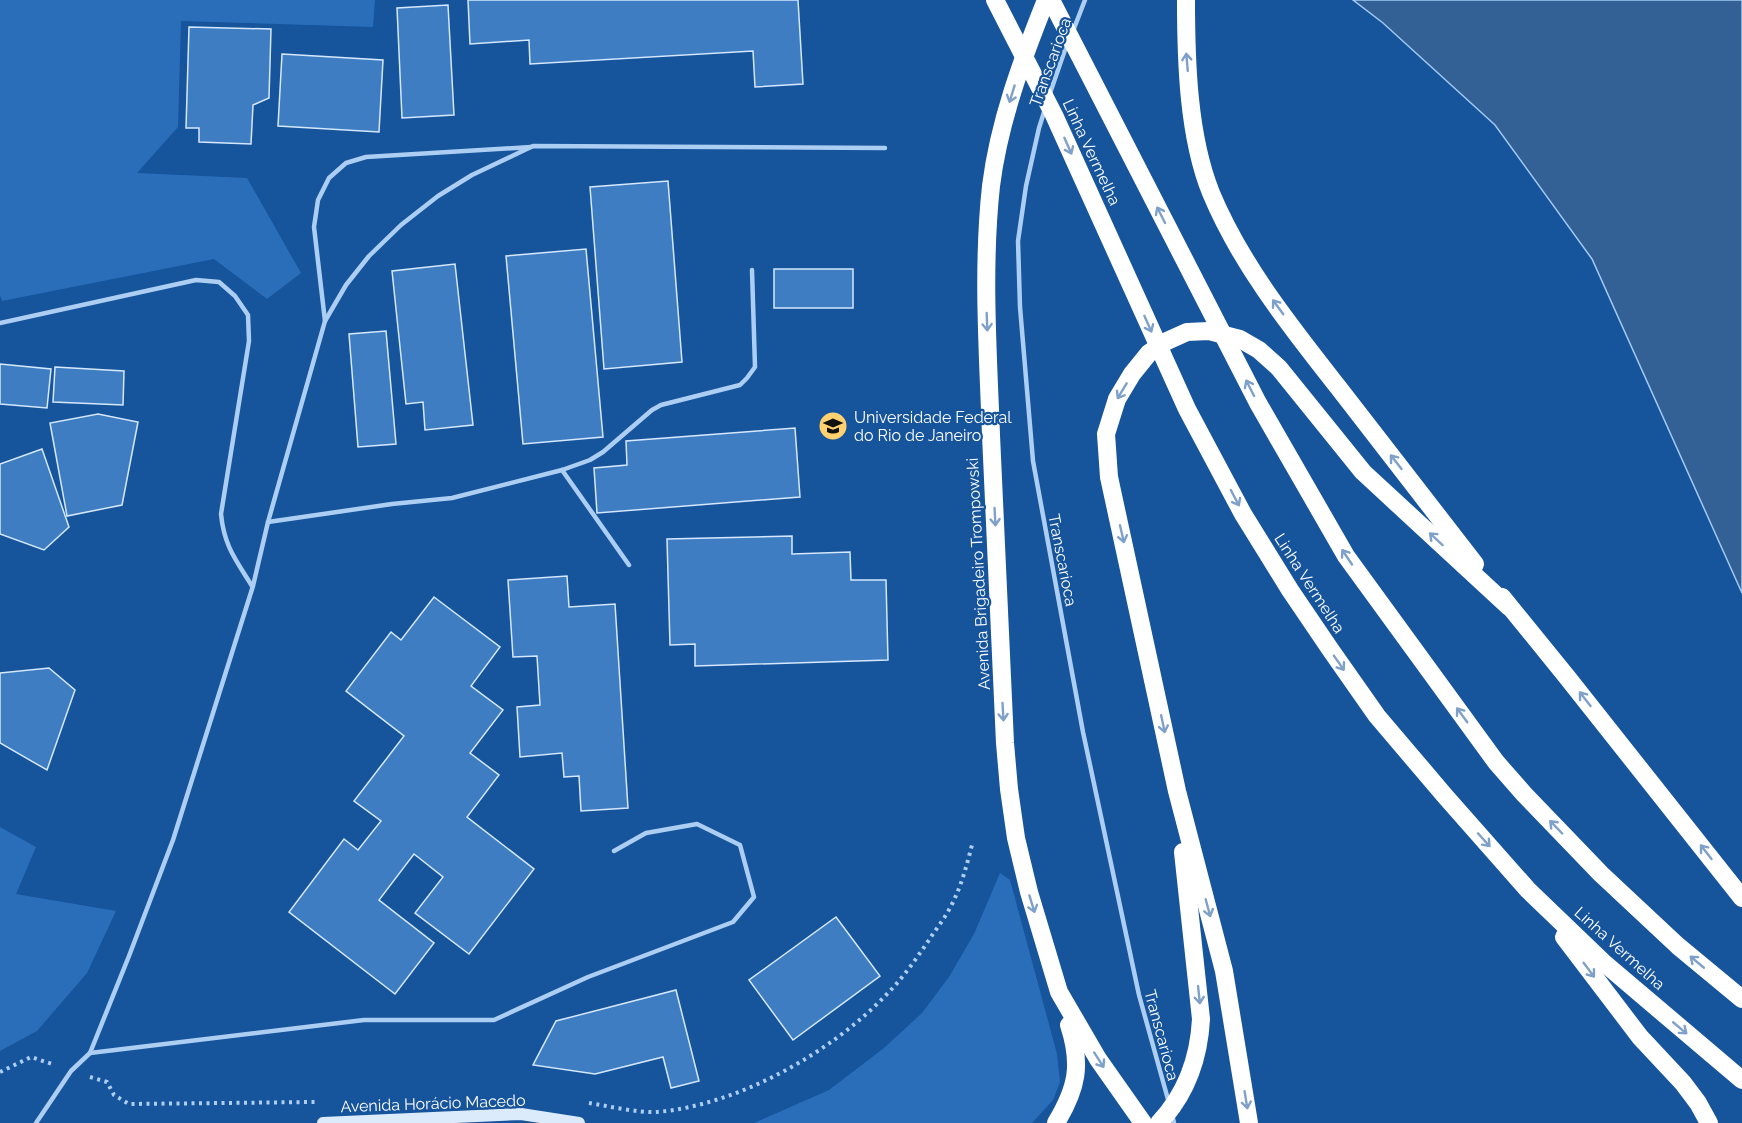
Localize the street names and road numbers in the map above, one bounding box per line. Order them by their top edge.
street label: Transcarioca [1026,15,1075,109]
street label: Linha Vermelha [1059,96,1124,208]
street label: Avenida Brigadeiro Trompowski [963,457,994,691]
street label: Transcarioca [1044,512,1081,608]
street label: Linha Vermelha [1270,530,1349,637]
street label: Linha Vermelha [1571,903,1669,994]
street label: Transcarioca [1140,988,1183,1083]
street label: Avenida Horácio Macedo [340,1091,526,1116]

